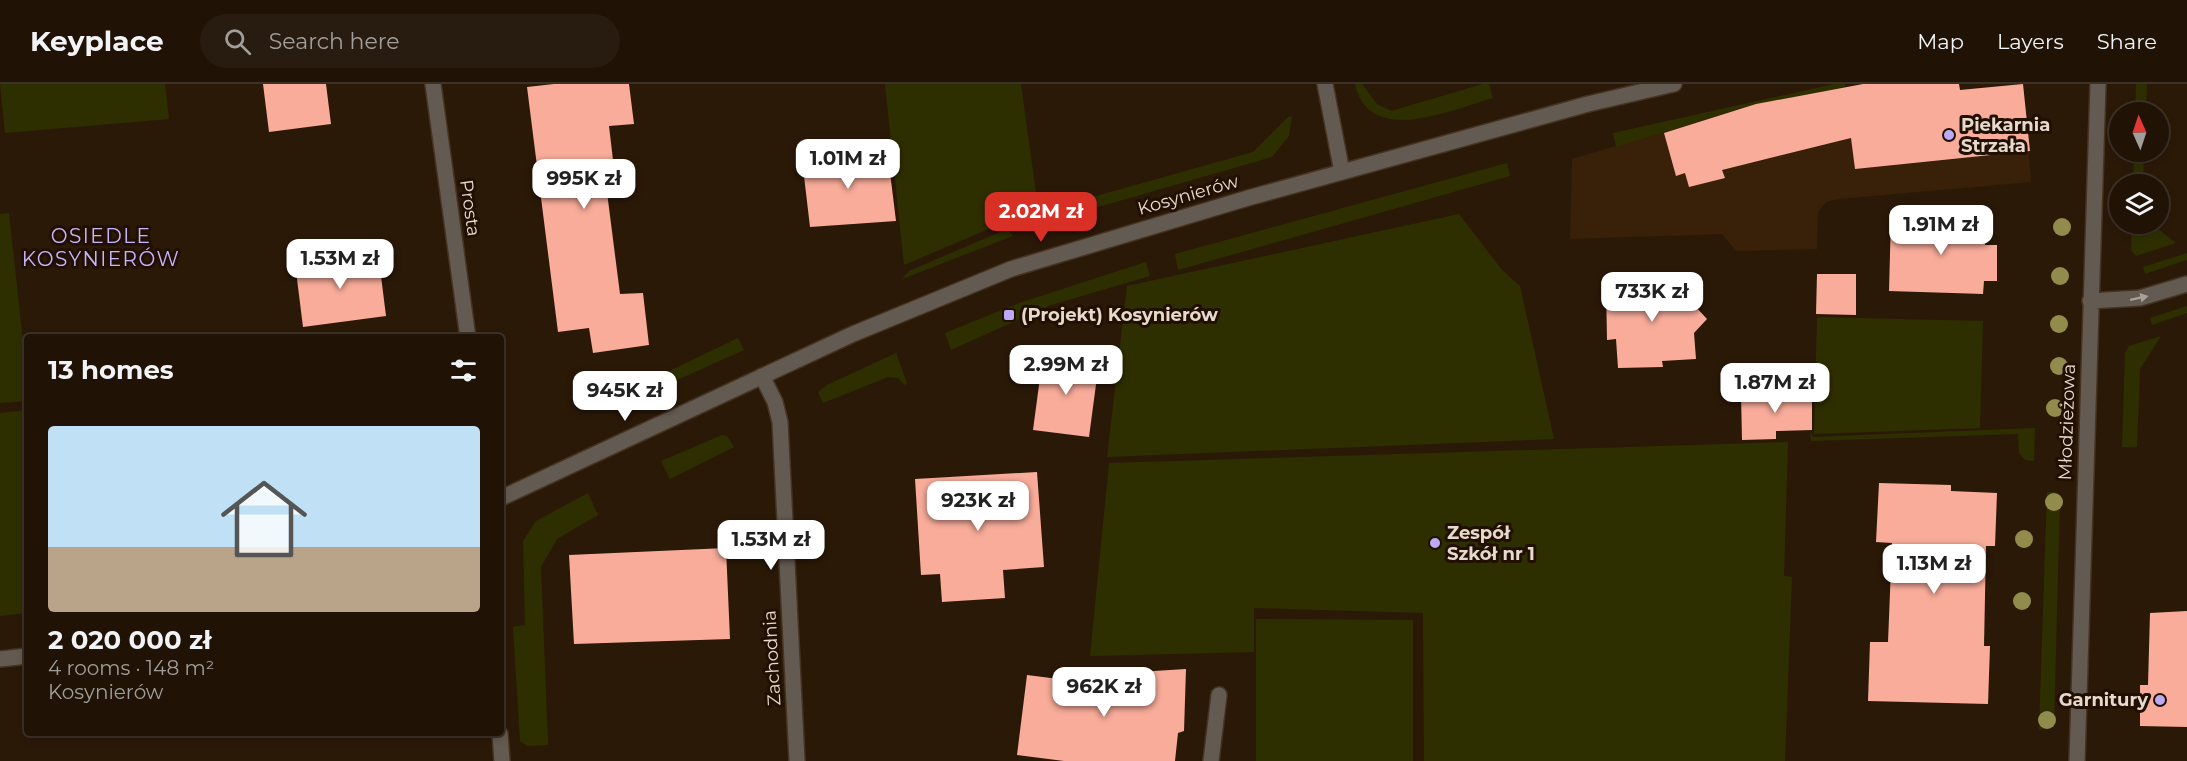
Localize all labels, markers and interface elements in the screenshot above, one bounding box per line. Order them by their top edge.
search box [200,14,620,68]
text: Keyplace [30,24,164,58]
icon: search [221,25,254,58]
text: Search here [269,28,400,55]
text: Map [1917,29,1964,54]
text: Layers [1997,29,2064,54]
text: Share [2097,29,2157,54]
north arrow [2109,102,2169,162]
map controls [2109,102,2169,234]
place label: Piekarnia Strzała [1961,114,2050,157]
marker: Piekarnia Strzała [1942,128,1956,142]
pin: 1.01M zł [786,139,910,190]
text: 1.01M zł [810,146,886,170]
pin: 995K zł [529,159,639,210]
text: 995K zł [546,166,622,190]
street label: Kosynierów [1135,170,1241,220]
button: layers [2109,174,2169,234]
street label: Prosta [455,178,485,238]
pin: 2.02M zł [979,192,1103,243]
text: 2.02M zł [999,199,1083,223]
pin: 1.91M zł [1879,205,2003,256]
text: 1.91M zł [1903,212,1979,236]
district label: OSIEDLE KOSYNIERÓW [22,224,180,271]
pin: 1.53M zł [278,239,402,290]
text: 1.53M zł [301,246,379,270]
pin: 733K zł [1597,272,1707,323]
text: 733K zł [1615,279,1689,303]
one-way arrow [2130,292,2149,302]
place label: (Projekt) Kosynierów [1021,304,1218,326]
marker: (Projekt) Kosynierów [1002,308,1016,322]
pin: 2.99M zł [1004,345,1128,396]
text: 2.99M zł [1024,352,1108,376]
text: 13 homes [48,354,174,386]
icon: filters [447,354,480,387]
pin: 1.87M zł [1713,363,1837,414]
street label: Młodzieżowa [2054,363,2080,481]
text: 1.87M zł [1734,370,1816,394]
pin: 945K zł [570,371,680,422]
text: 945K zł [587,378,663,402]
icon: home [210,465,318,573]
pin: 923K zł [923,481,1033,532]
text: 923K zł [941,488,1015,512]
pin: 1.53M zł [709,520,833,571]
place label: Zespół Szkół nr 1 [1447,522,1535,565]
text: 1.53M zł [732,527,810,551]
marker: Zespół Szkół nr 1 [1428,536,1442,550]
pin: 1.13M zł [1872,544,1996,595]
text: 1.13M zł [1897,551,1971,575]
street label: Zachodnia [759,610,785,706]
text: 2 020 000 zł [48,624,212,656]
text: 4 rooms · 148 m² [48,656,214,680]
pin: 962K zł [1049,667,1159,718]
text: 962K zł [1066,674,1142,698]
text: Kosynierów [48,680,163,704]
place label: Garnitury [2059,689,2148,711]
marker: Garnitury [2153,693,2167,707]

